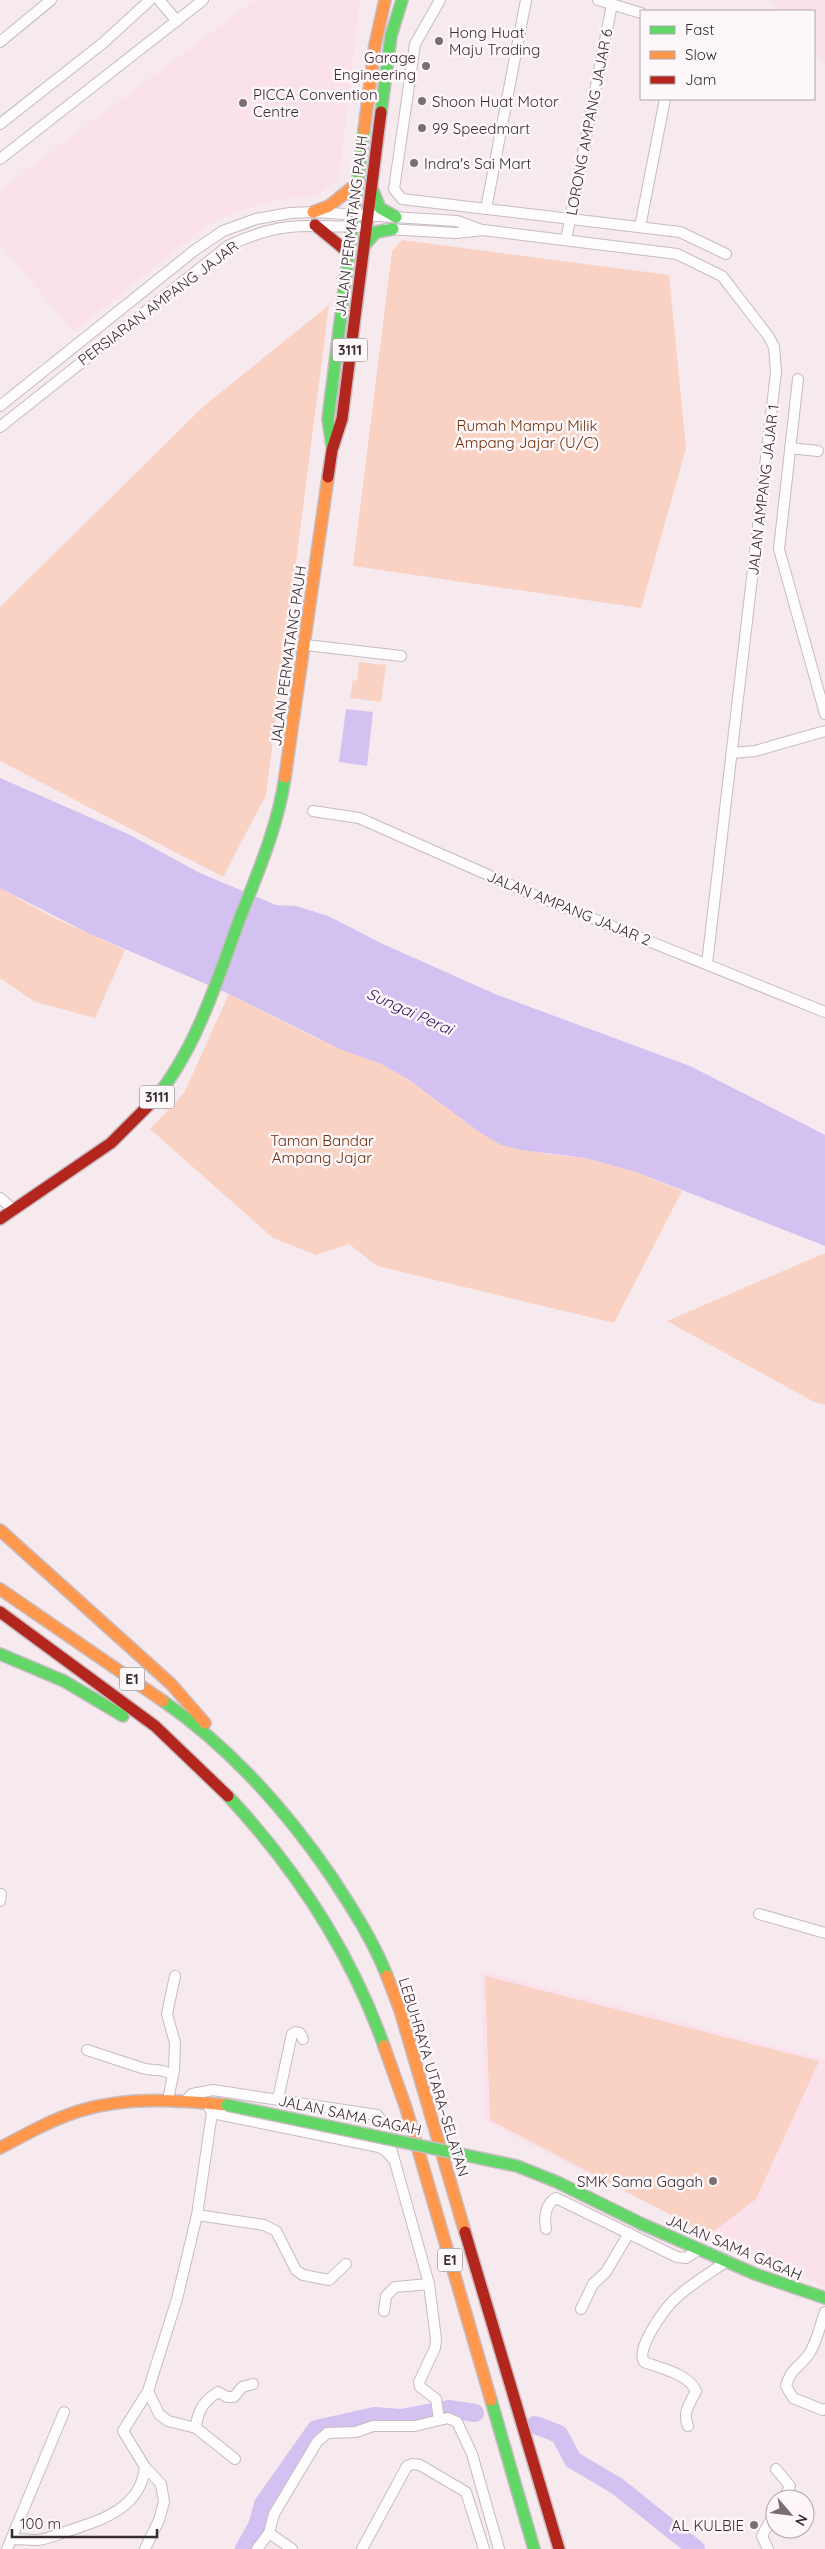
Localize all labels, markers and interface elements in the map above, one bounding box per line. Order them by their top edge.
legend [640,10,815,100]
text: Fast [685,20,714,39]
place label: Hong Huat Maju Trading [449,23,540,59]
street label: LORONG AMPANG JAJAR 6 [562,27,616,217]
marker: Hong Huat Maju Trading [433,35,445,47]
text: Slow [685,45,717,64]
place label: Garage Engineering [334,48,416,84]
marker: Garage Engineering [420,60,432,72]
text: Jam [685,70,716,89]
place label: PICCA Convention Centre [253,85,378,121]
place label: Shoon Huat Motor [432,92,559,111]
marker: Shoon Huat Motor [416,95,428,107]
marker: PICCA Convention Centre [237,97,249,109]
place label: 99 Speedmart [432,119,530,138]
marker: 99 Speedmart [416,122,428,134]
street label: JALAN PERMATANG PAUH [330,134,372,318]
place label: Indra's Sai Mart [424,154,531,173]
marker: Indra's Sai Mart [408,157,420,169]
street label: PERSIARAN AMPANG JAJAR [74,236,242,370]
road number: 3111 [332,338,368,362]
street label: JALAN AMPANG JAJAR 1 [743,403,783,577]
park label: Rumah Mampu Milik Ampang Jajar (U/C) [455,416,599,452]
street label: JALAN PERMATANG PAUH [266,564,310,748]
street label: JALAN AMPANG JAJAR 2 [484,866,654,950]
water label: Sungai Perai [364,983,458,1040]
road number: 3111 [140,1086,174,1108]
park label: Taman Bandar Ampang Jajar [270,1131,374,1167]
road number: E1 [120,1668,144,1690]
street label: LEBUHRAYA UTARA–SELATAN [395,1975,473,2179]
street label: JALAN SAMA GAGAH [277,2091,423,2139]
place label: SMK Sama Gagah [577,2172,703,2191]
marker: SMK Sama Gagah [707,2175,719,2187]
street label: JALAN SAMA GAGAH [663,2210,805,2284]
road number: E1 [438,2248,462,2272]
north arrow [765,2489,815,2539]
scale bar [12,2506,158,2538]
text: N [791,2511,812,2529]
text: 100 m [20,2514,61,2533]
place label: AL KULBIE [672,2516,744,2535]
marker: AL KULBIE [748,2519,760,2531]

